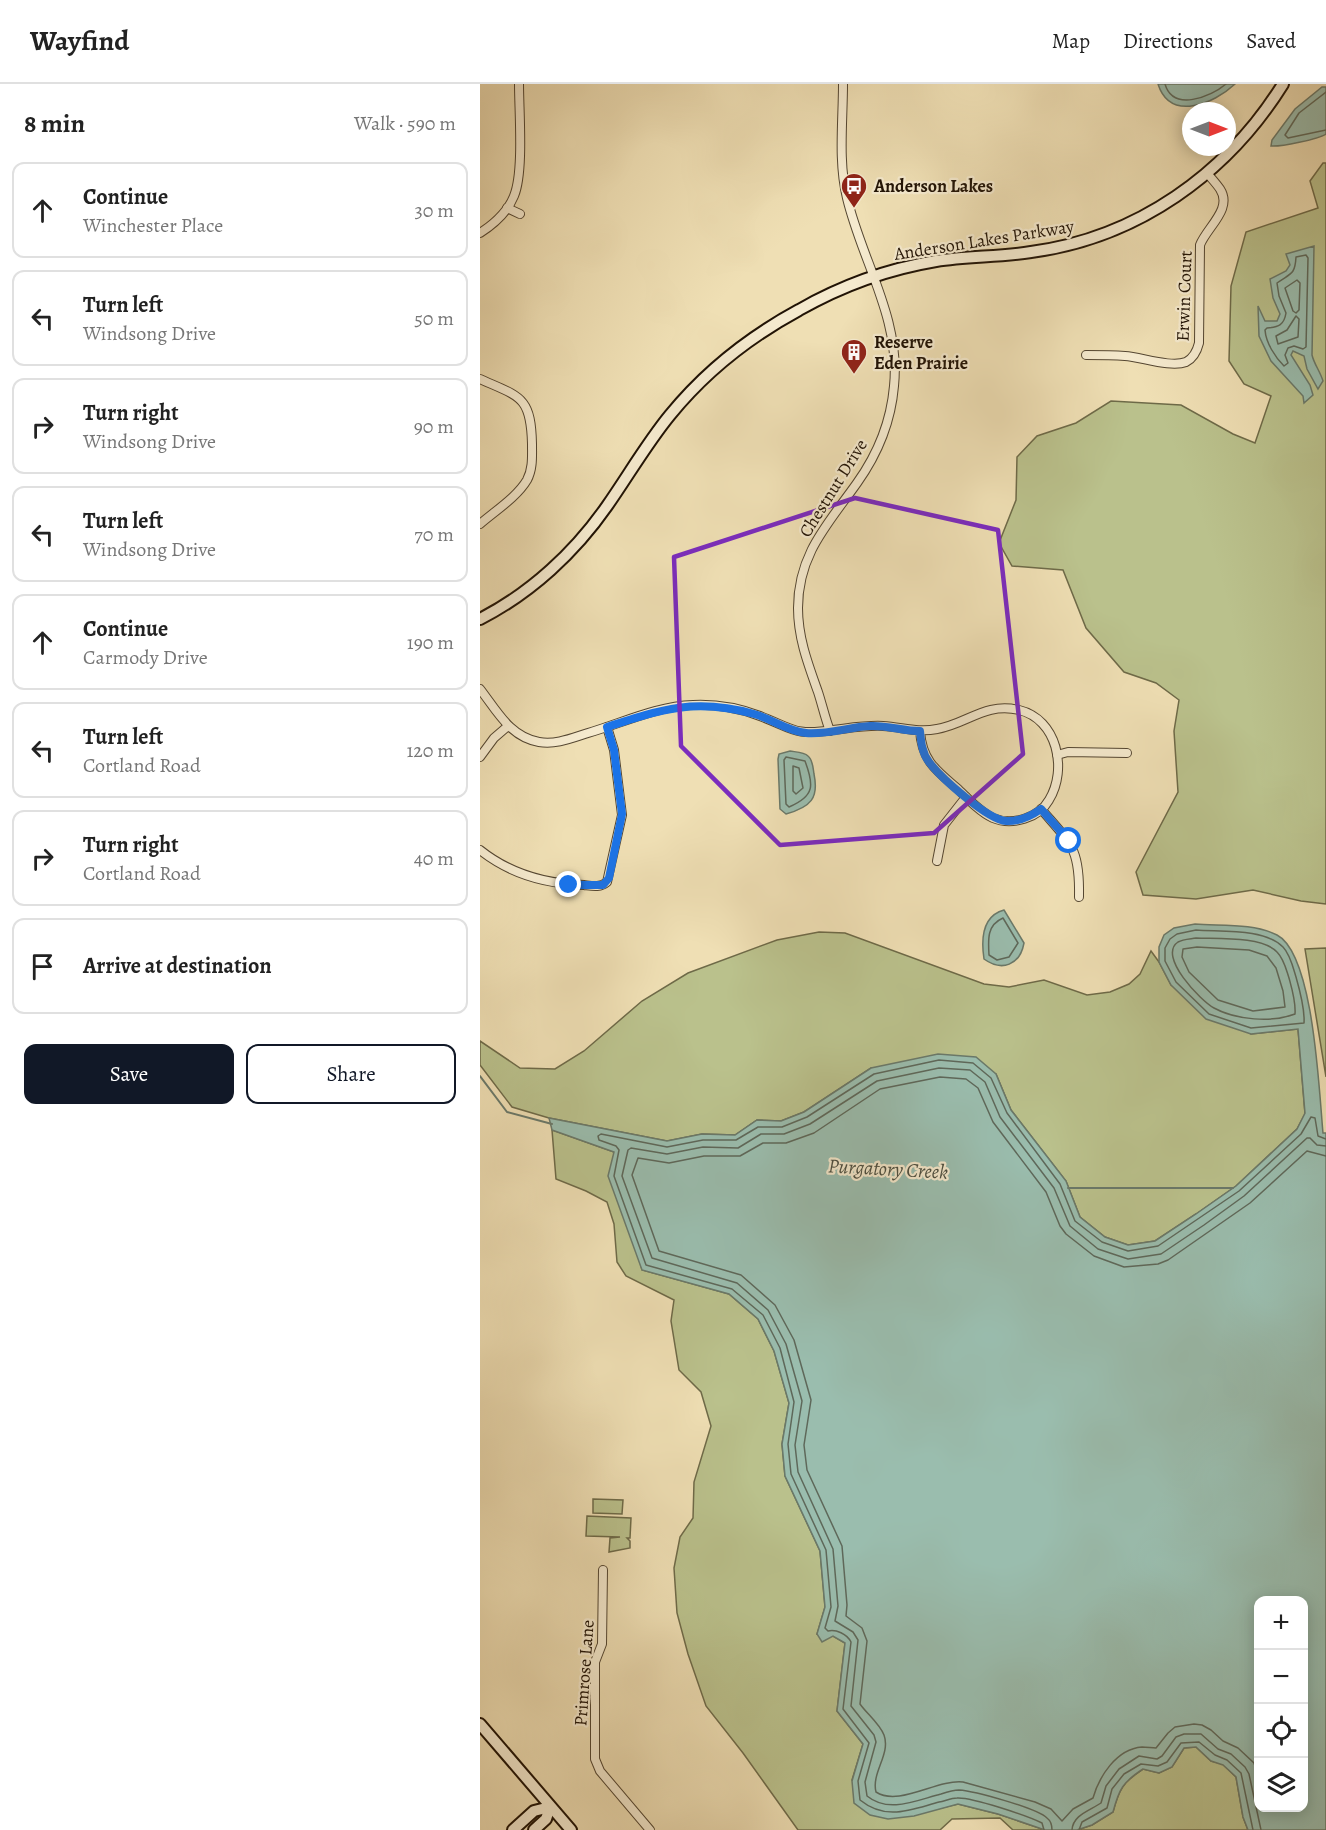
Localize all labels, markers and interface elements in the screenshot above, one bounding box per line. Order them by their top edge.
text: Wayfind [30,22,129,60]
text: Map [1052,27,1090,55]
text: Directions [1123,27,1213,55]
text: Saved [1246,27,1296,55]
north arrow [1182,102,1236,156]
text: 8 min [24,106,85,141]
text: Walk · 590 m [354,110,456,137]
bus stop icon: Anderson Lakes [839,171,869,209]
place label: Anderson Lakes [873,174,993,198]
text: Continue [83,182,168,212]
icon: ahead [26,194,59,227]
text: 30 m [414,197,454,224]
text: Winchester Place [83,212,223,239]
street label: Anderson Lakes Parkway [892,214,1076,266]
street label: Erwin Court [1170,250,1198,342]
text: Turn left [83,290,163,320]
icon: left [26,302,59,335]
text: 50 m [414,305,454,332]
text: Windsong Drive [83,320,216,347]
place label: Reserve Eden Prairie [874,330,968,375]
building icon: Reserve Eden Prairie [839,337,869,375]
text: Turn right [83,398,179,428]
icon: right [26,410,59,443]
text: 90 m [414,413,454,440]
text: Windsong Drive [83,428,216,455]
street label: Chestnut Drive [793,434,873,542]
text: Turn left [83,506,163,536]
icon: left [26,518,59,551]
text: 70 m [414,521,454,548]
text: Windsong Drive [83,536,216,563]
text: Continue [83,614,168,644]
icon: ahead [26,626,59,659]
text: 190 m [407,629,454,656]
text: Carmody Drive [83,644,208,671]
text: Turn left [83,722,163,752]
icon: left [26,734,59,767]
text: 120 m [406,737,454,764]
text: Cortland Road [83,752,201,779]
route start [1055,827,1081,853]
text: Turn right [83,830,179,860]
icon: right [26,842,59,875]
text: 40 m [414,845,454,872]
text: Cortland Road [83,860,201,887]
route end [555,871,581,897]
icon: arrive [26,950,59,983]
text: Arrive at destination [83,951,272,981]
button: Save [24,1044,234,1104]
button: Share [246,1044,456,1104]
water label: Purgatory Creek [827,1152,949,1186]
map controls [1254,1596,1308,1812]
button: + [1254,1596,1308,1650]
street label: Primrose Lane [568,1619,600,1727]
button: − [1254,1650,1308,1704]
button: locate [1254,1704,1308,1758]
button: layers [1254,1758,1308,1812]

